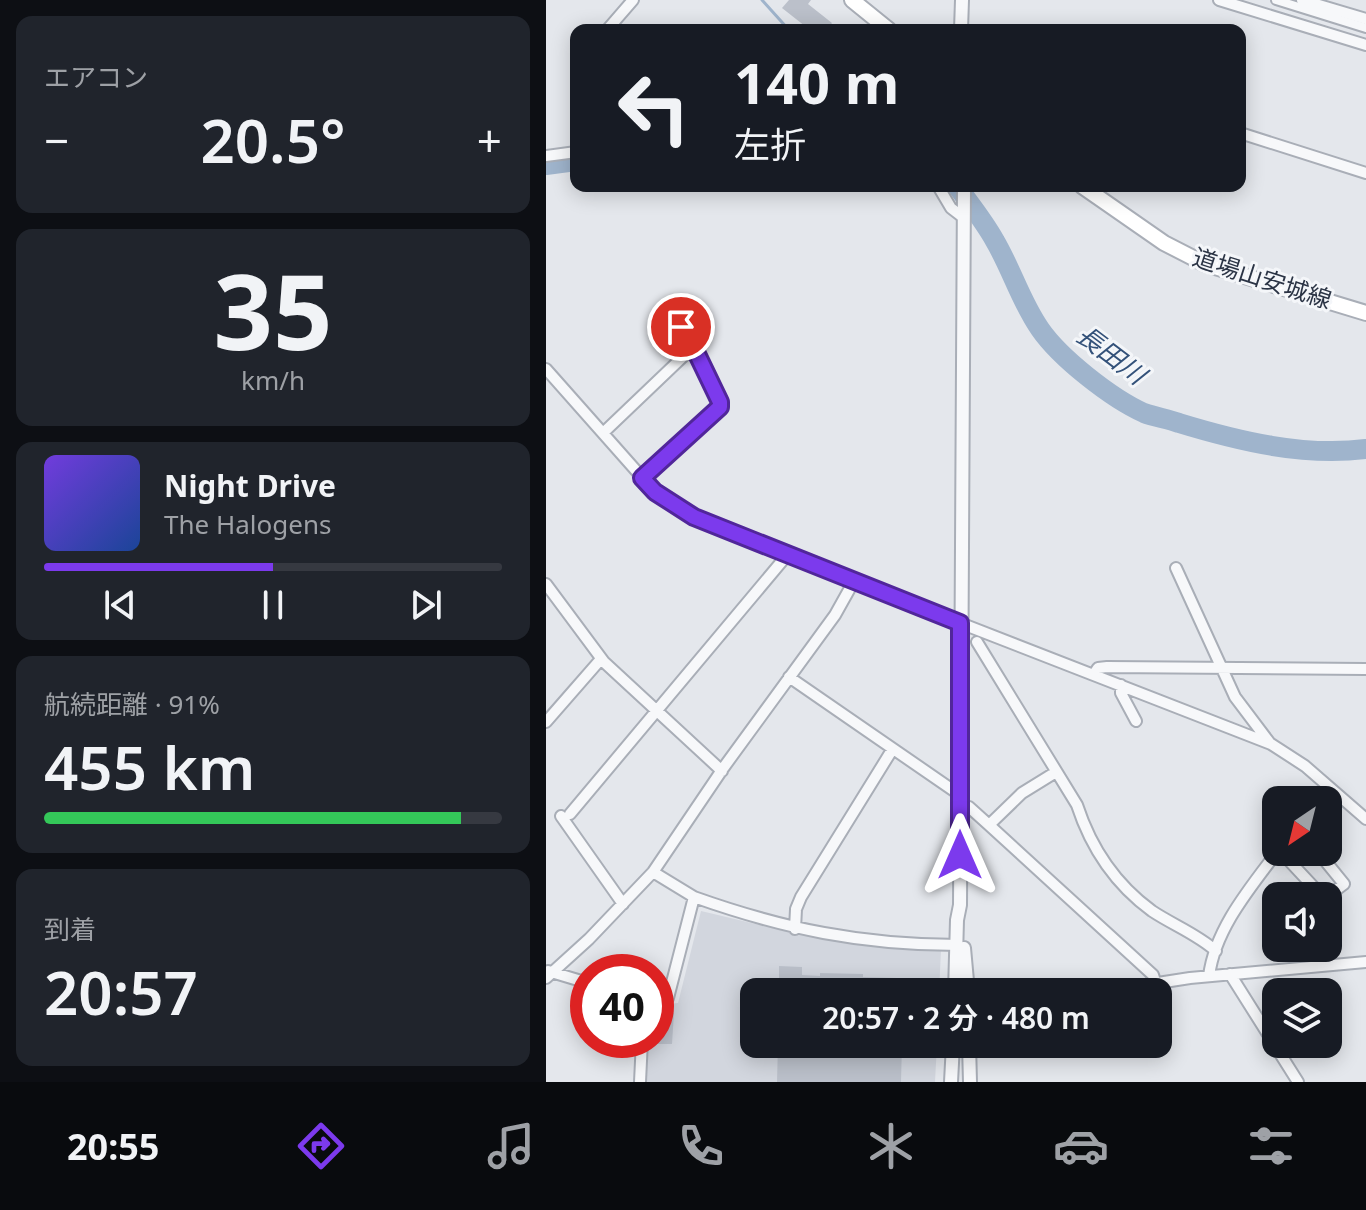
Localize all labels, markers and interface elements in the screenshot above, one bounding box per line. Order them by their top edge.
text: 140 m [734,44,899,120]
icon: left [602,56,706,160]
text: エアコン [44,59,148,95]
text: 20.5° [200,99,346,181]
text: − [44,110,69,170]
text: + [477,110,502,170]
text: 左折 [734,120,806,169]
text: 35 [214,239,332,380]
street label: 道場山安城線 [1189,240,1336,316]
pin [647,293,715,361]
icon: arrive [659,305,703,349]
water label: 長田川 [1070,316,1156,394]
text: km/h [241,362,305,398]
text: Night Drive [164,465,336,506]
text: The Halogens [164,506,331,542]
icon: previous [98,583,142,627]
icon: pause [251,583,295,627]
icon: next [404,583,448,627]
text: 航続距離 · 91% [44,686,220,722]
text: 455 km [44,726,255,808]
north arrow [1262,786,1342,866]
map controls [1262,786,1342,1058]
position arrow [918,813,1002,897]
button: sound [1262,882,1342,962]
text: 到着 [44,911,96,947]
text: 20:57 [44,951,198,1033]
speed limit sign: 40 [570,954,674,1058]
button: layers [1262,978,1342,1058]
text: 20:57 · 2 分 · 480 m [822,997,1090,1038]
icon: directions [293,1118,349,1174]
icon: music [483,1118,539,1174]
icon: phone [673,1118,729,1174]
icon: climate [863,1118,919,1174]
icon: car [1053,1118,1109,1174]
icon: filters [1243,1118,1299,1174]
text: 20:55 [67,1122,159,1171]

